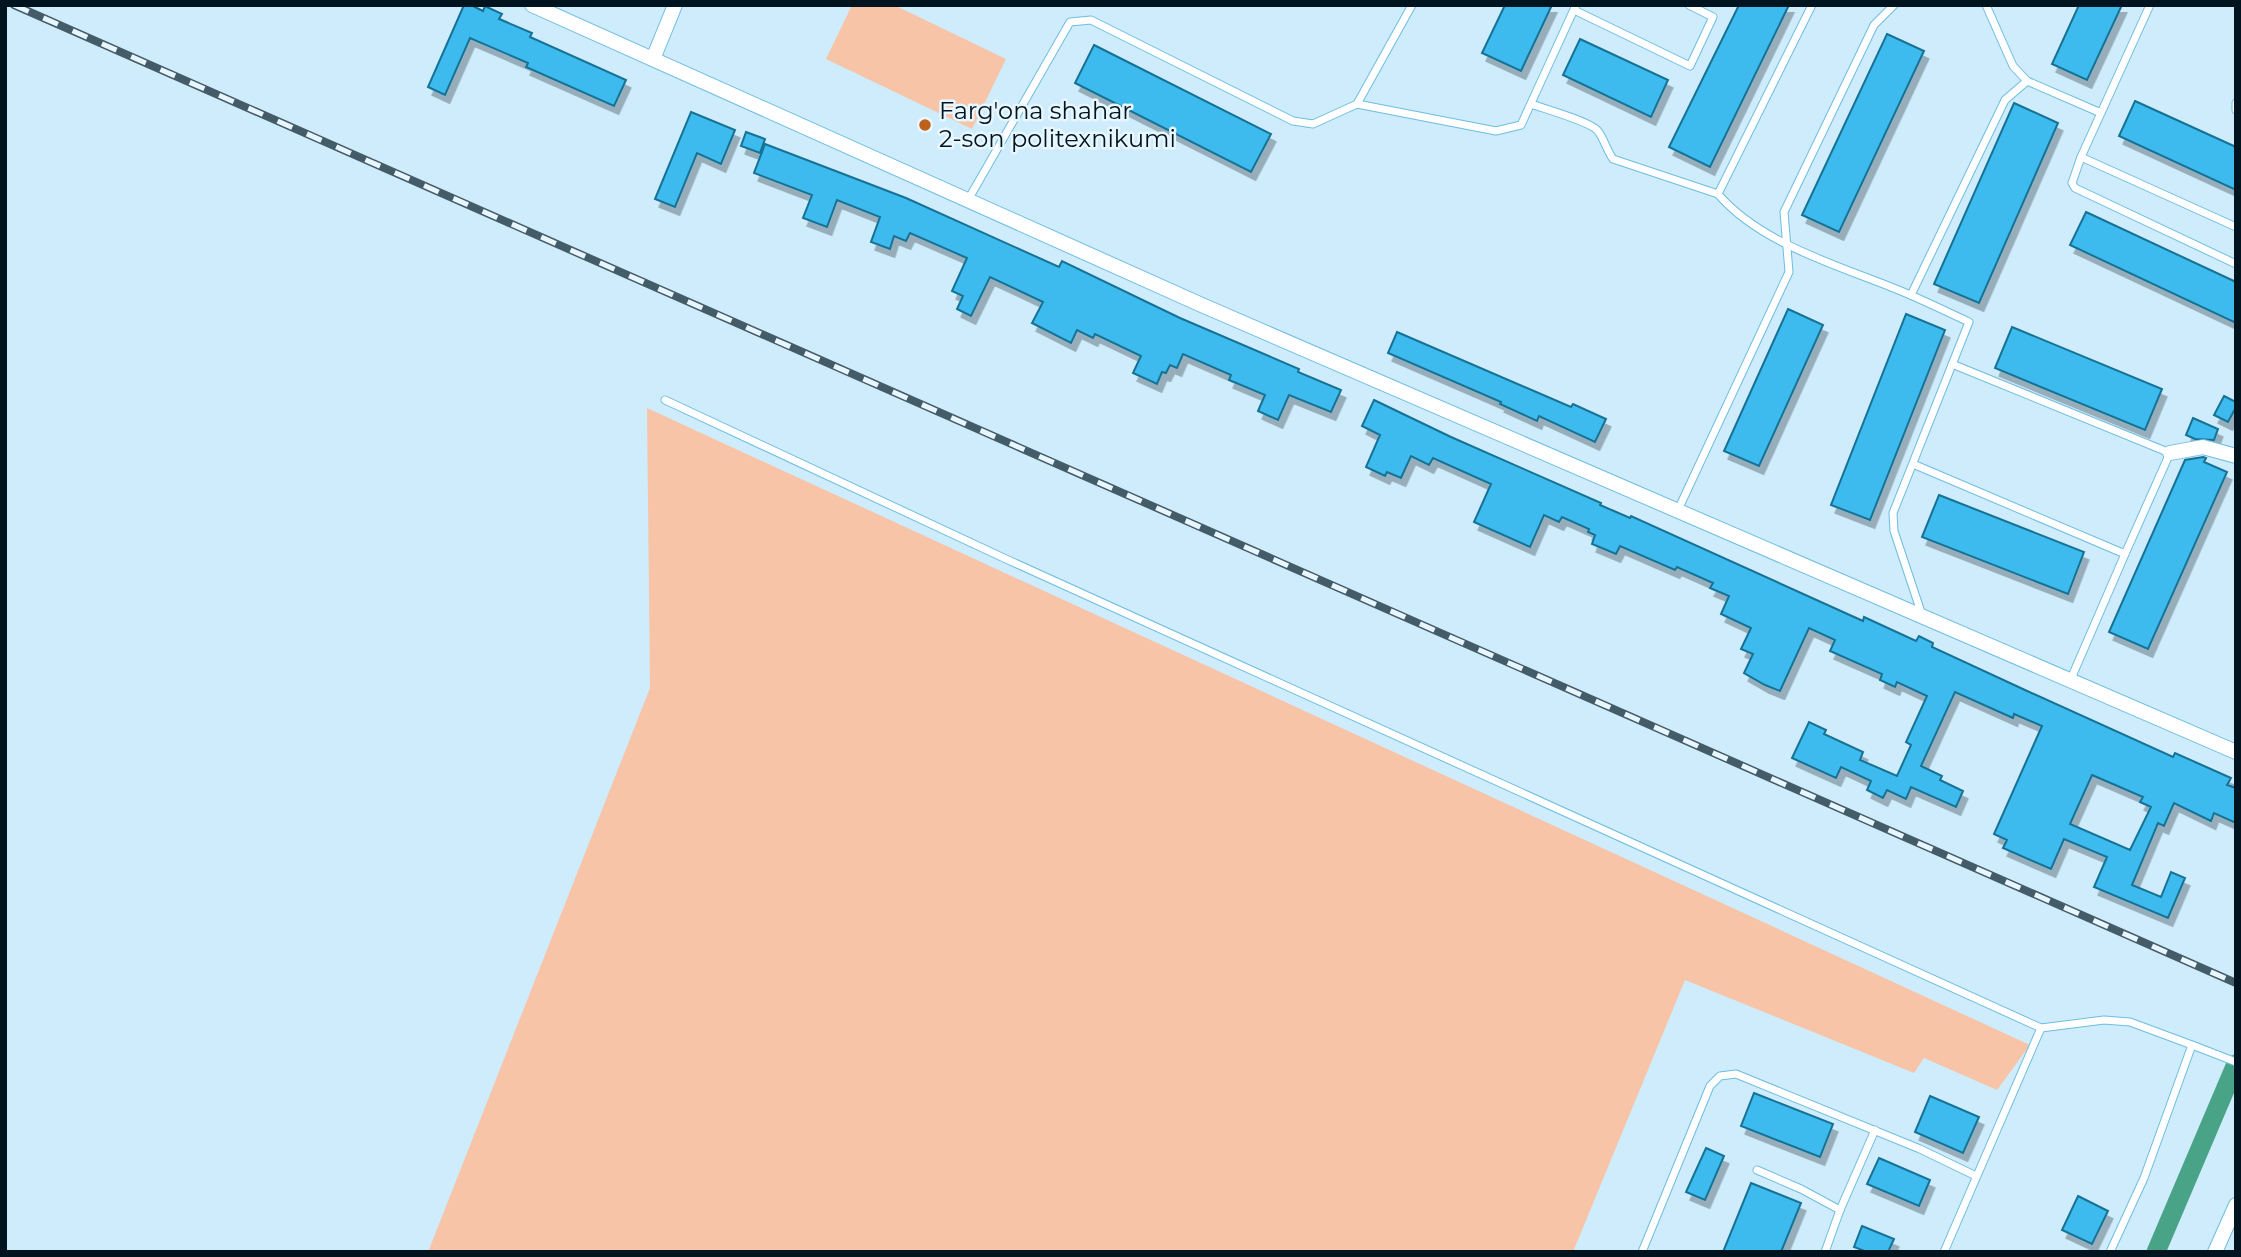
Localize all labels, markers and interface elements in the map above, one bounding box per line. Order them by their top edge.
place label: Farg'ona shahar 2-son politexnikumi [939,96,1176,153]
marker: Farg'ona shahar 2-son politexnikumi [917,117,933,133]

